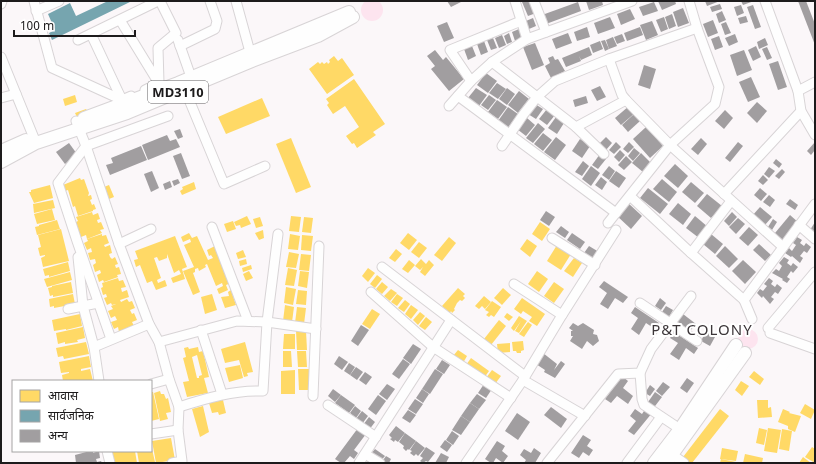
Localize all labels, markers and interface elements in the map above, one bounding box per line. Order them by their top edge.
scale bar [14,12,135,38]
text: 100 m [20,19,54,35]
road number: MD3110 [148,81,208,103]
district label: P&T COLONY [651,322,753,341]
legend [12,380,152,452]
text: आवास [48,389,79,405]
text: सार्वजनिक [48,408,95,425]
text: अन्य [48,429,69,445]

